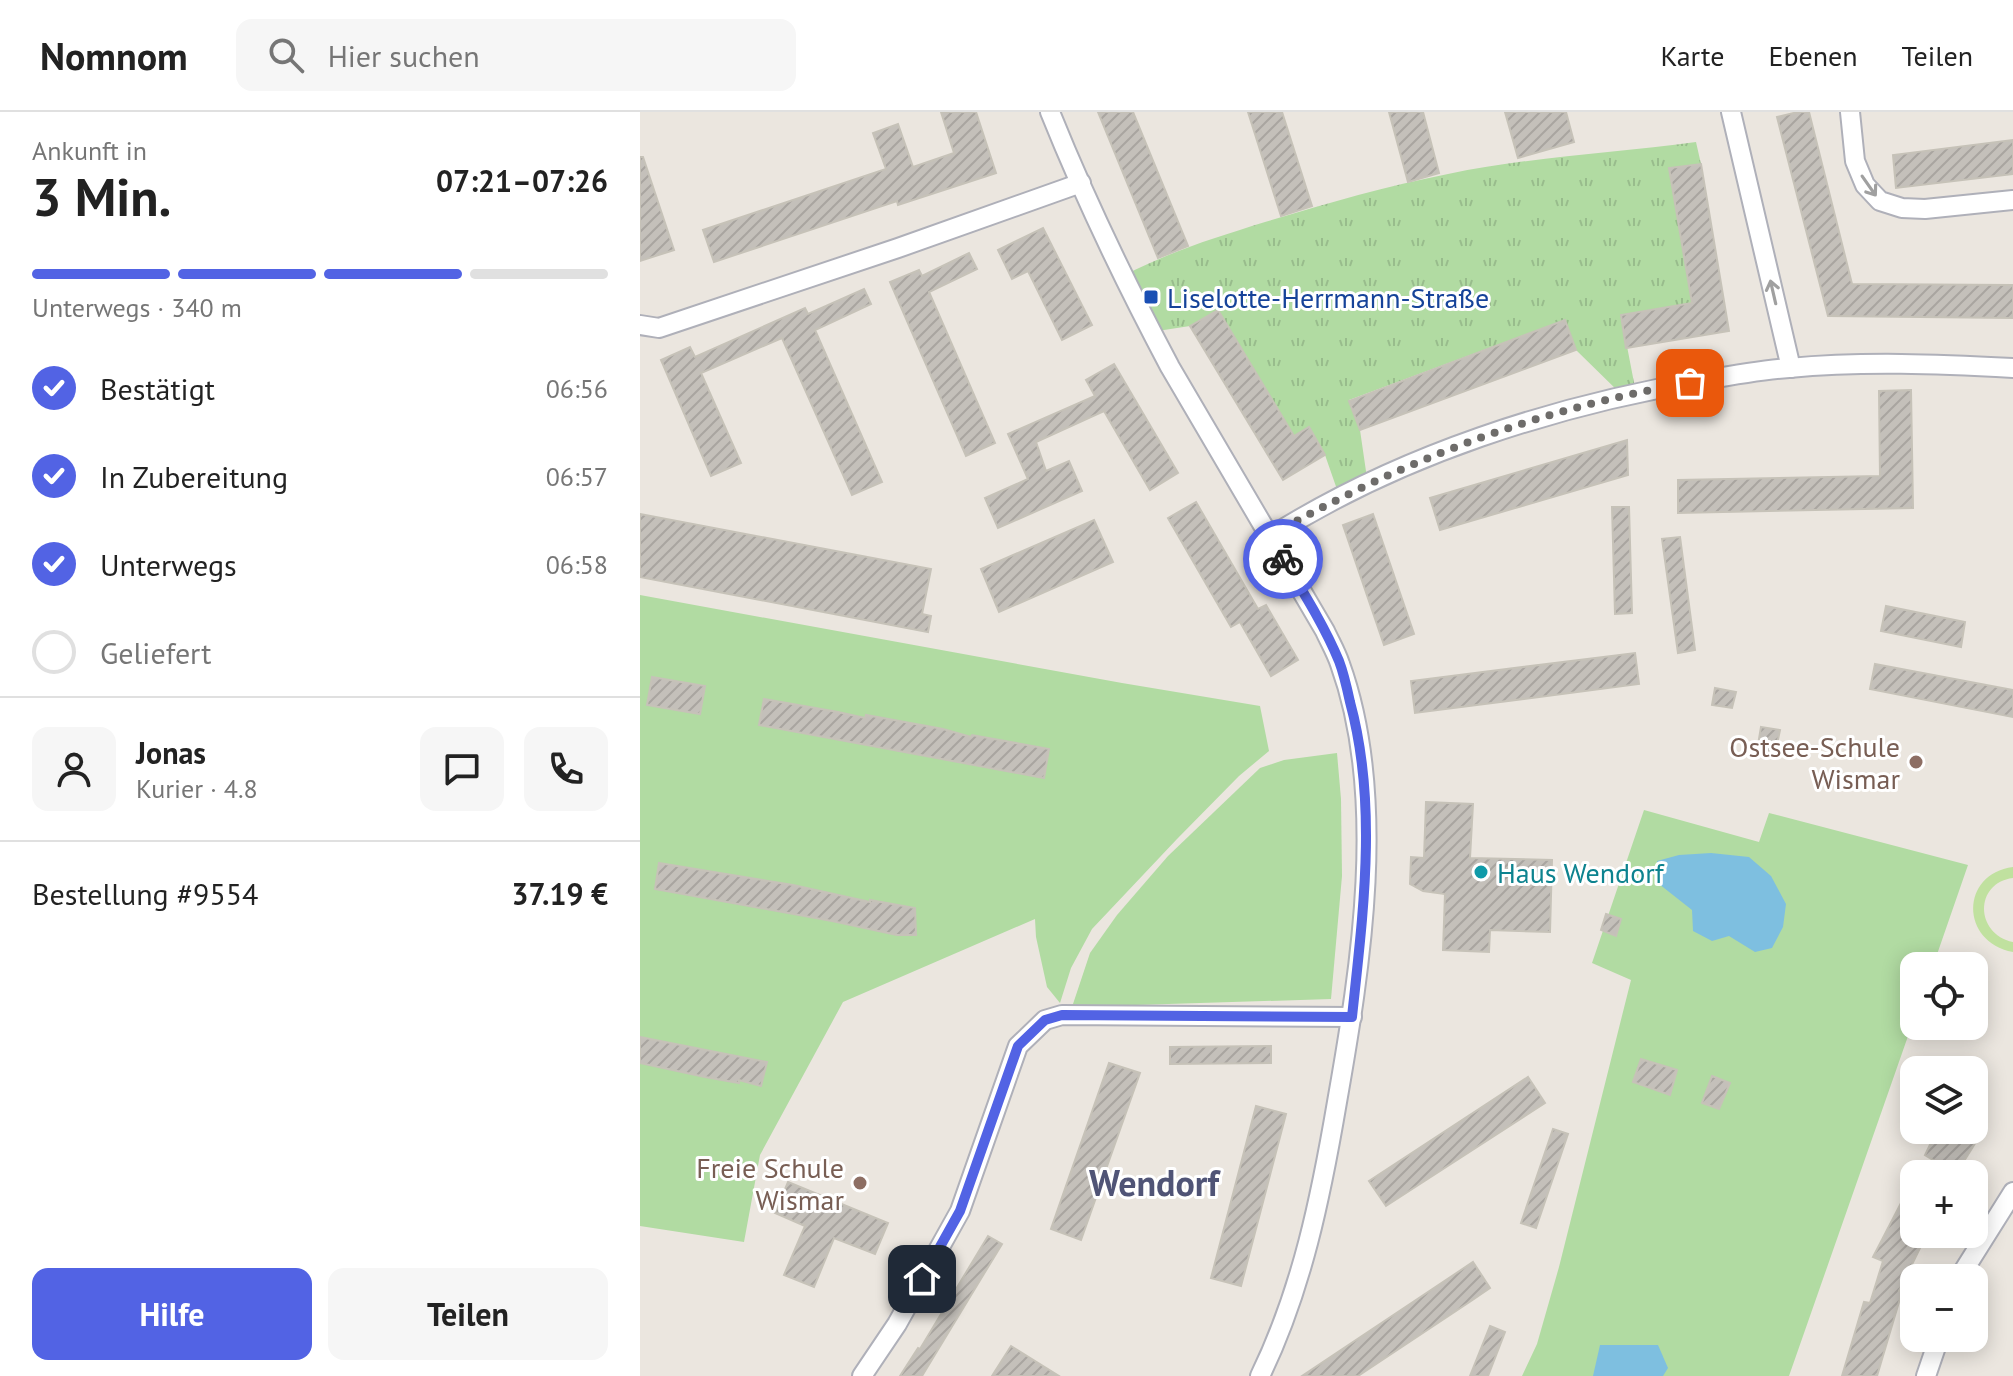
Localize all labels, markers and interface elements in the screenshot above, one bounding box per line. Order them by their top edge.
search box [236,19,796,91]
text: Nomnom [40,31,188,80]
icon: search [264,33,308,77]
text: Hier suchen [328,36,480,75]
text: Karte [1660,37,1724,74]
text: Ebenen [1768,37,1858,74]
text: Teilen [1902,37,1973,74]
text: Ankunft in [32,134,147,167]
text: 07:21–07:26 [436,161,608,200]
text: 3 Min. [32,163,171,230]
one-way arrow [1860,175,1877,196]
place label: Liselotte-Herrmann-Straße [1167,279,1489,316]
one-way arrow [1765,279,1780,305]
marker: Liselotte-Herrmann-Straße [1142,288,1160,306]
text: Unterwegs · 340 m [32,291,242,324]
pin [1656,349,1724,417]
icon: bag [1668,361,1712,405]
icon: check [32,366,76,410]
text: Bestätigt [100,369,215,408]
text: 06:56 [546,372,608,405]
icon: check [32,454,76,498]
text: In Zubereitung [100,457,288,496]
text: 06:57 [546,460,608,493]
courier [1243,519,1323,599]
icon: bike [1261,537,1305,581]
icon: check [32,542,76,586]
text: Unterwegs [100,545,237,584]
text: 06:58 [546,548,608,581]
text: Geliefert [100,633,211,672]
button: person [32,727,116,811]
button: chat [420,727,504,811]
button: phone [524,727,608,811]
place label: Ostsee-Schule Wismar [1729,728,1900,797]
text: Jonas [136,733,206,772]
marker: Ostsee-Schule Wismar [1907,753,1925,771]
text: Kurier · 4.8 [136,772,258,805]
place label: Haus Wendorf [1497,854,1665,891]
marker: Haus Wendorf [1472,863,1490,881]
text: Bestellung #9554 [32,874,258,913]
text: 37.19 € [512,874,608,913]
map controls [1900,952,1988,1352]
button: locate [1900,952,1988,1040]
button: layers [1900,1056,1988,1144]
place label: Freie Schule Wismar [696,1149,844,1218]
district label: Wendorf [1089,1159,1221,1206]
button: + [1900,1160,1988,1248]
marker: Freie Schule Wismar [851,1174,869,1192]
pin [888,1245,956,1313]
icon: home [900,1257,944,1301]
button: − [1900,1264,1988,1352]
button: Hilfe [32,1268,312,1360]
button: Teilen [328,1268,608,1360]

